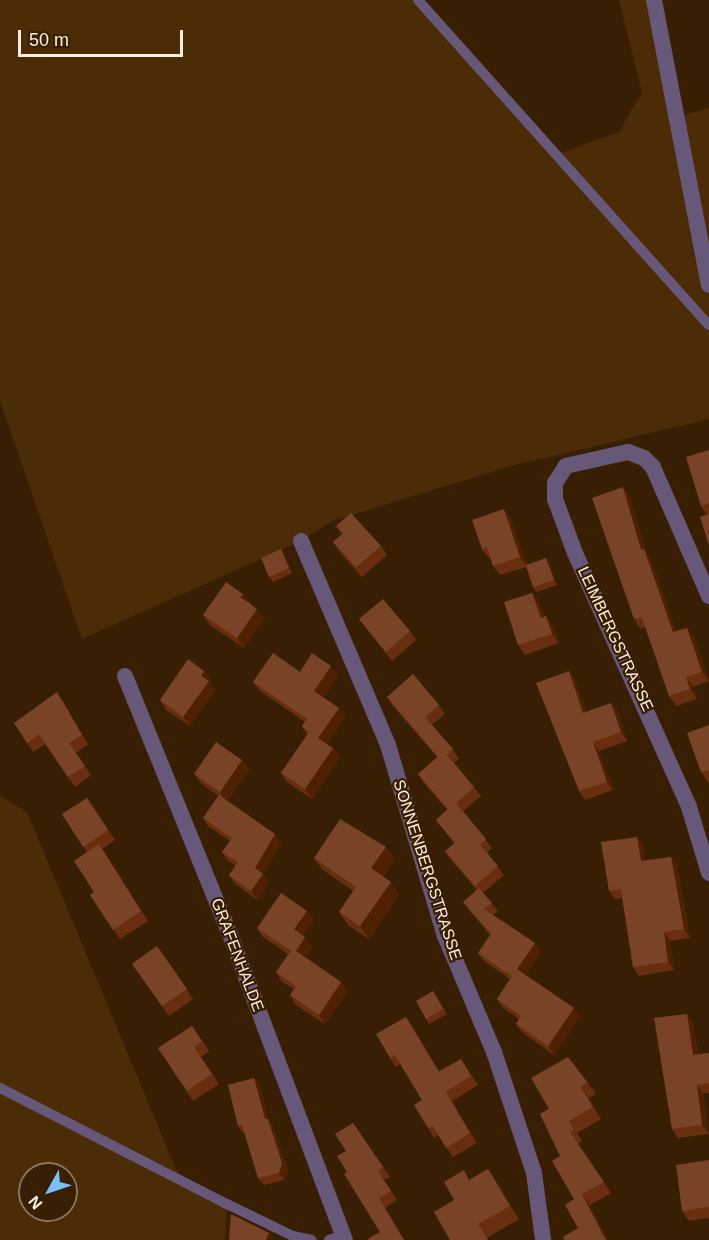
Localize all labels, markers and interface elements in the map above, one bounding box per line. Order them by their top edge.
scale bar [21,18,186,56]
text: 50 m [29,30,69,50]
street label: LEIMBERGSTRASSE [573,564,657,714]
street label: SONNENBERGSTRASSE [389,777,465,963]
street label: GRAFENHALDE [207,896,267,1014]
north arrow [18,1162,78,1222]
text: N [25,1193,46,1212]

